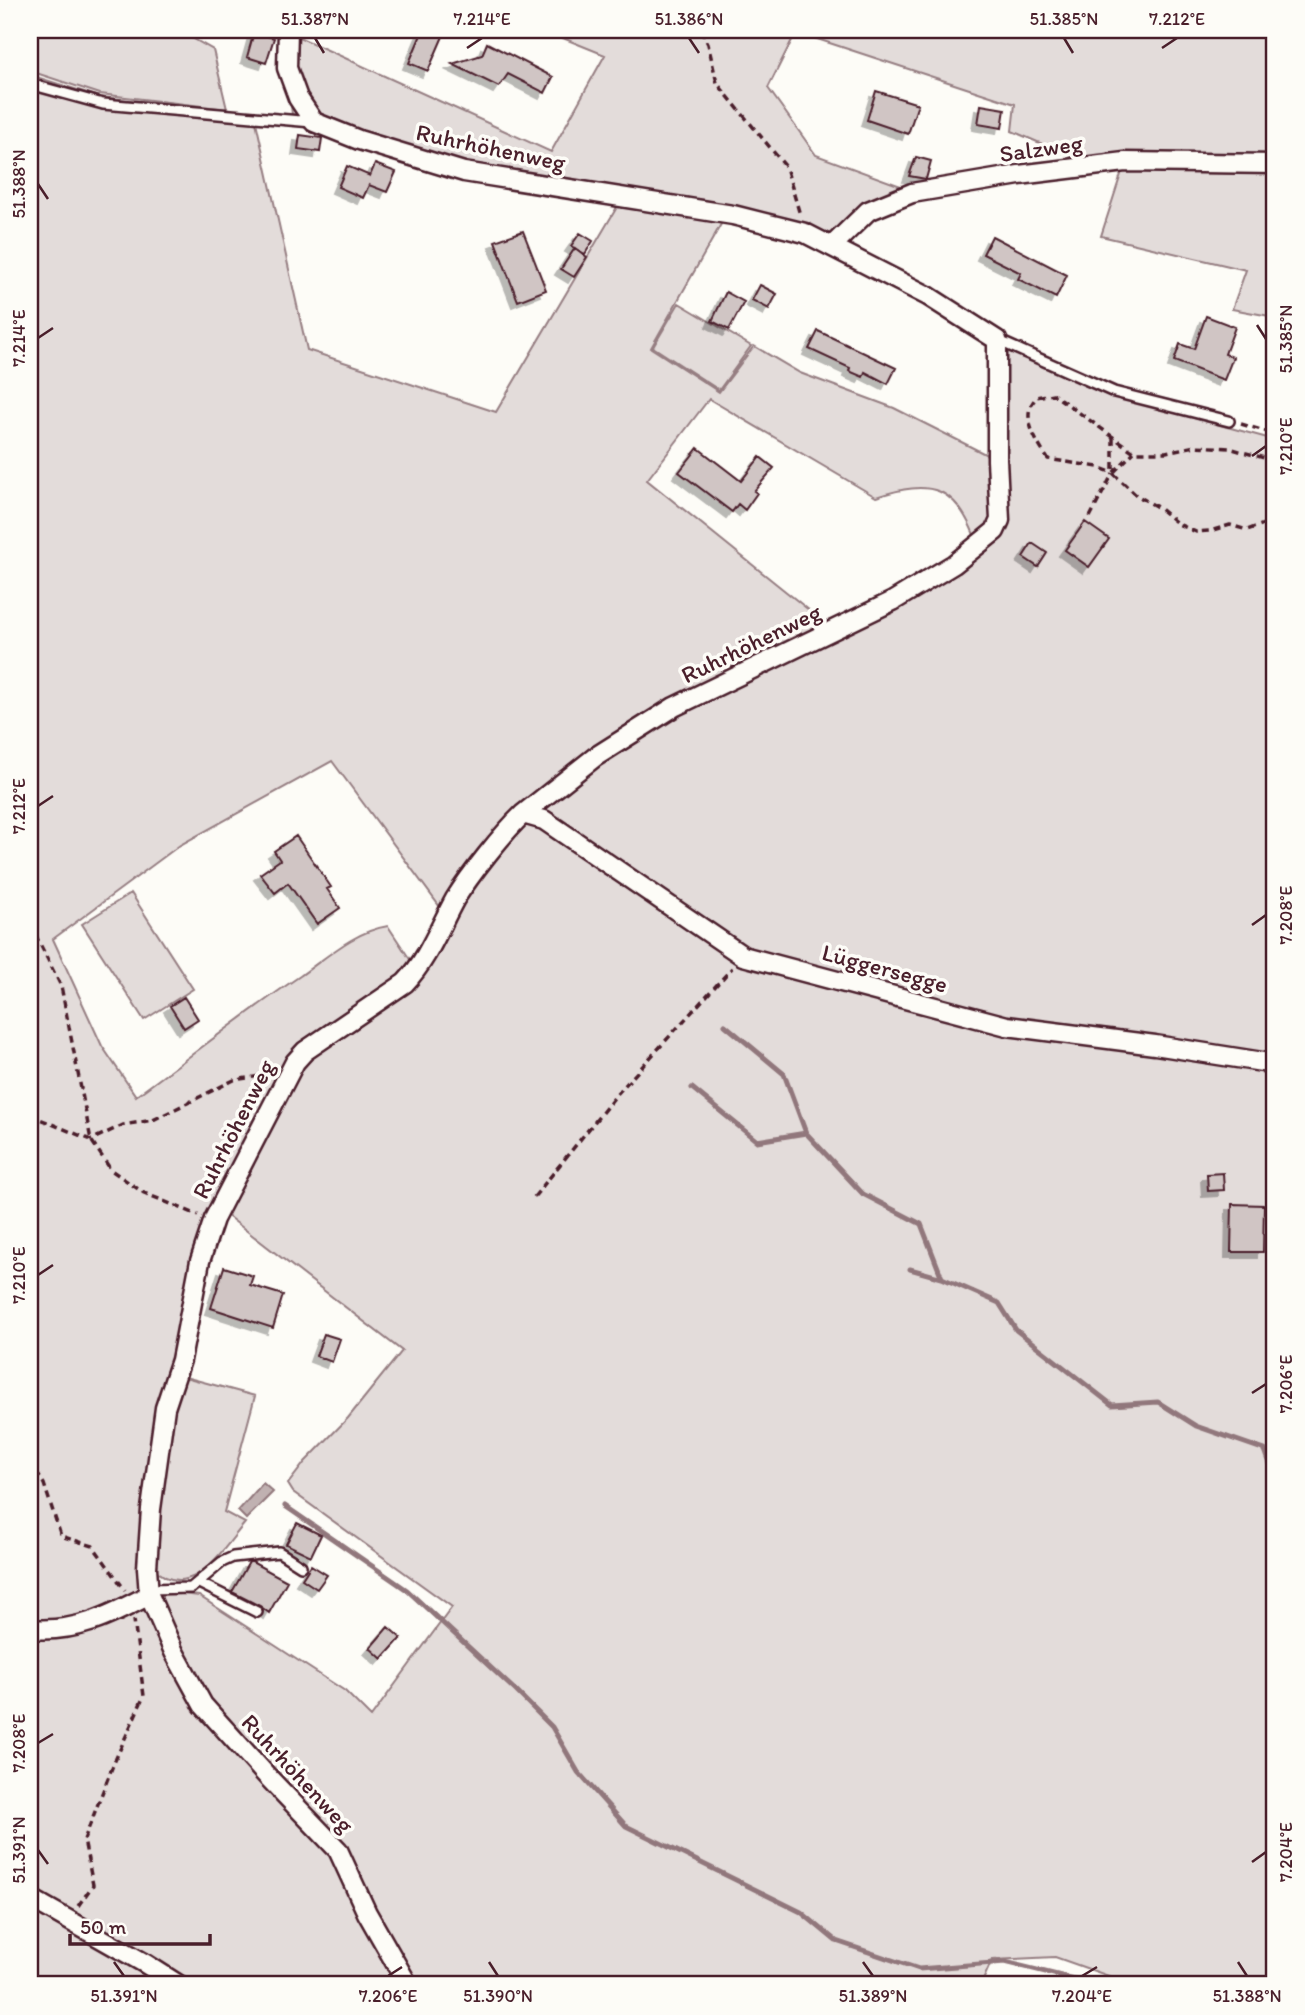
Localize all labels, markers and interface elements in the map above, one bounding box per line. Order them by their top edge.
text: 51.387°N [281,8,349,30]
text: 7.214°E [453,8,511,30]
text: 51.386°N [655,8,723,30]
text: 51.385°N [1030,8,1098,30]
text: 7.212°E [1149,8,1205,30]
street label: Ruhrhöhenweg [414,117,569,177]
street label: Salzweg [998,128,1085,168]
text: 51.388°N [8,149,30,219]
text: 51.385°N [1275,305,1297,373]
text: 7.214°E [8,309,30,367]
text: 7.210°E [1275,417,1297,475]
street label: Ruhrhöhenweg [676,596,826,689]
text: 7.212°E [8,778,30,834]
text: 7.208°E [1275,885,1297,945]
street label: Lüggersegge [819,937,951,999]
street label: Ruhrhöhenweg [186,1054,281,1203]
text: 7.210°E [8,1246,30,1304]
text: 7.206°E [1275,1355,1297,1413]
street label: Ruhrhöhenweg [236,1707,361,1839]
text: 7.208°E [8,1713,30,1773]
text: 51.391°N [8,1816,30,1884]
text: 7.204°E [1275,1822,1297,1882]
scale bar [70,1903,210,1947]
text: 50 m [80,1914,127,1939]
text: 51.391°N [90,1985,158,2007]
text: 7.206°E [359,1985,417,2007]
text: 51.390°N [463,1985,533,2007]
text: 51.389°N [839,1985,907,2007]
text: 7.204°E [1052,1985,1112,2007]
text: 51.388°N [1212,1985,1282,2007]

